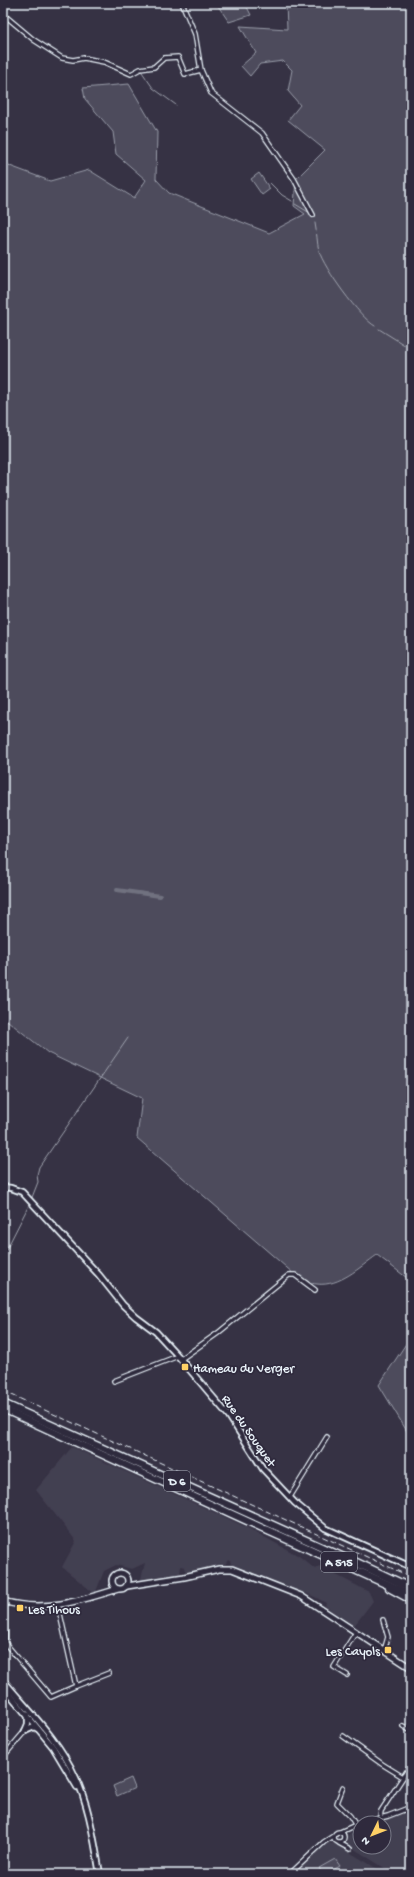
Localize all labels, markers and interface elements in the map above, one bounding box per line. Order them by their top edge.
marker: Hameau du Verger [180,1362,190,1372]
place label: Hameau du Verger [193,1362,295,1377]
street label: Rue du Souquet [218,1393,279,1472]
road number: D 6 [164,1471,190,1491]
road number: A 515 [321,1552,357,1572]
marker: Les Tihous [15,1603,25,1613]
place label: Les Tihous [28,1603,81,1618]
place label: Les Cayols [326,1645,381,1660]
marker: Les Cayols [383,1645,393,1655]
north arrow [352,1815,392,1855]
text: N [359,1834,373,1847]

